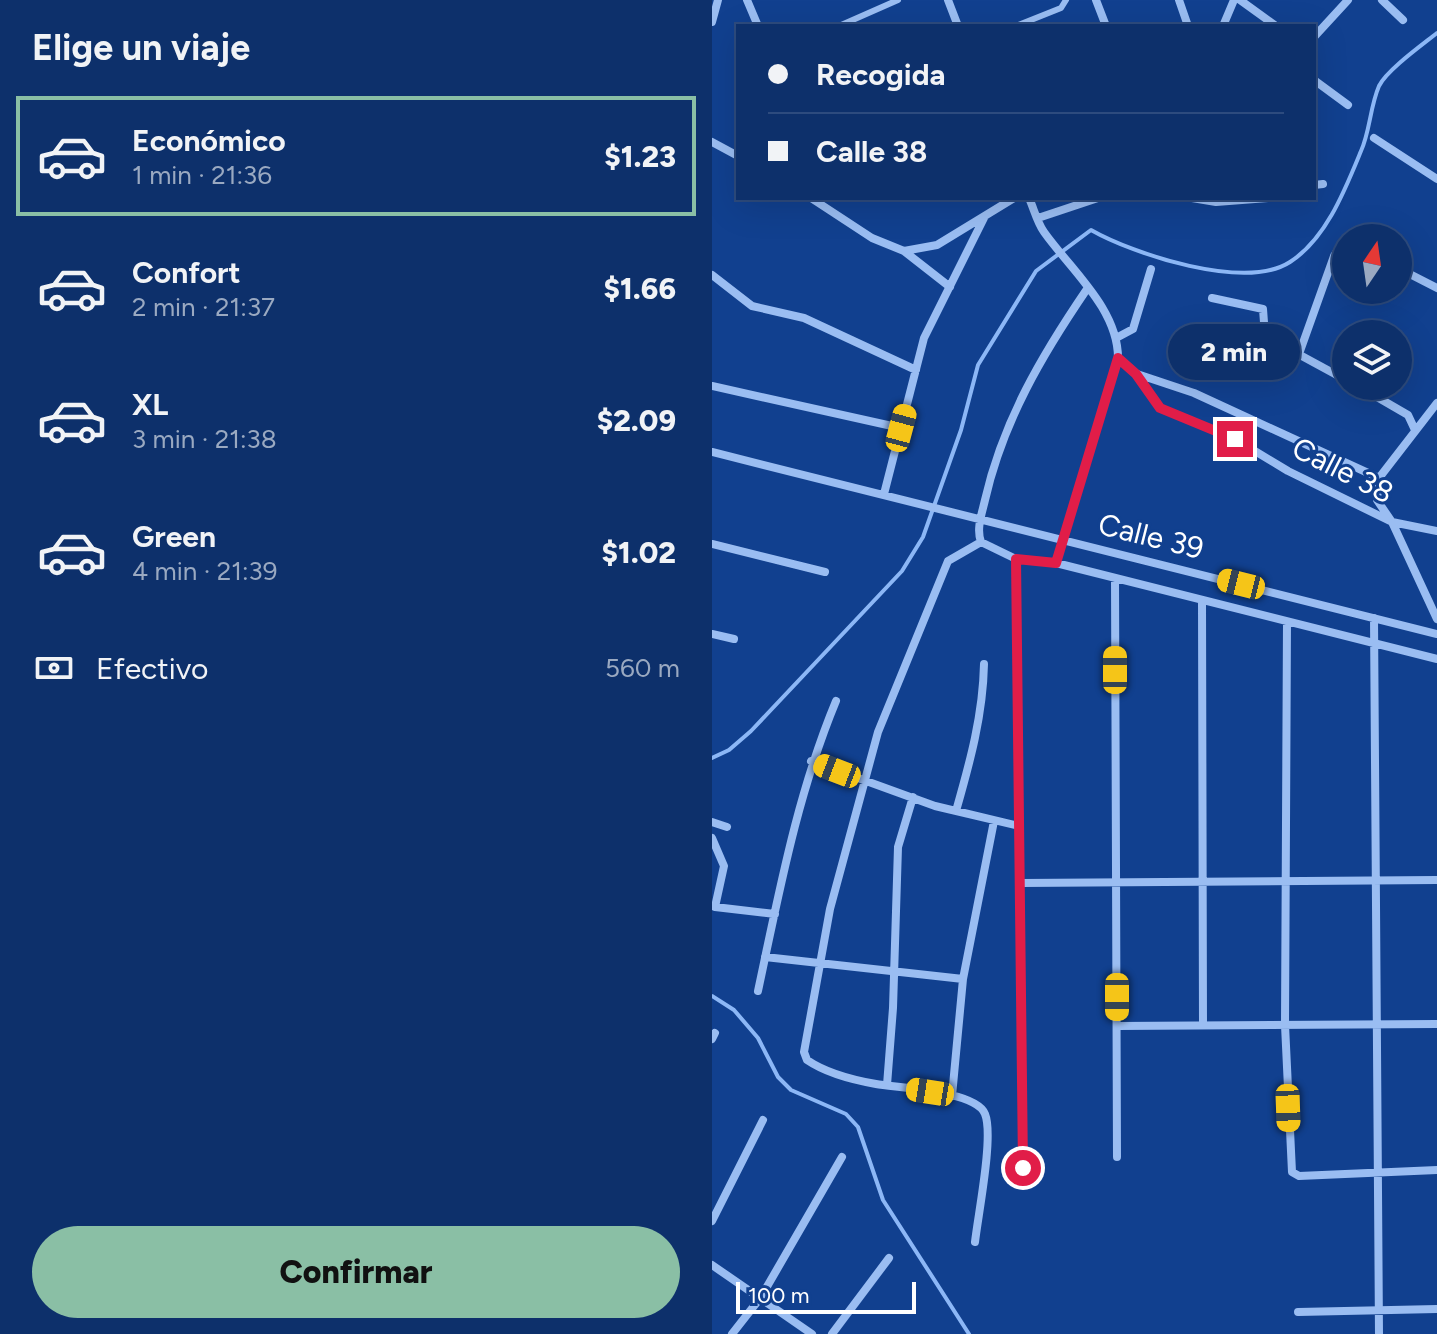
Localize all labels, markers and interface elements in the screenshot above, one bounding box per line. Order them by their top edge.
text: Elige un viaje [32,26,250,69]
text: Recogida [816,56,946,93]
icon: car [36,120,108,192]
text: Económico [132,122,286,159]
text: Calle 38 [816,133,927,170]
text: $1.23 [604,138,676,175]
text: 1 min · 21:36 [132,159,272,191]
north arrow [1332,224,1412,304]
map controls [1332,224,1412,400]
icon: car [36,252,108,324]
text: Confort [132,254,241,291]
text: $1.66 [604,270,676,307]
text: 2 min · 21:37 [132,291,275,323]
button: layers [1332,320,1412,400]
callout: 2 min [1169,323,1301,379]
text: 2 min [1201,336,1267,368]
icon: car [36,384,108,456]
text: XL [132,386,168,423]
text: $2.09 [597,402,676,439]
car [883,402,919,454]
route end [1217,421,1253,457]
text: 3 min · 21:38 [132,423,277,455]
street label: Calle 38 [1286,429,1400,511]
street label: Calle 39 [1094,505,1208,567]
icon: car [36,516,108,588]
text: Green [132,518,216,555]
text: $1.02 [602,534,676,571]
text: 4 min · 21:39 [132,555,277,587]
car [1215,567,1267,601]
icon: cash [32,646,76,690]
car [1103,646,1127,694]
text: Efectivo [96,650,208,687]
text: 560 m [605,652,680,684]
car [810,751,864,791]
car [1105,973,1129,1021]
car [904,1076,956,1108]
car [1275,1084,1301,1132]
route start [1005,1150,1041,1186]
button: Confirmar [32,1226,680,1318]
scale bar [736,1278,916,1314]
text: 100 m [748,1282,809,1309]

